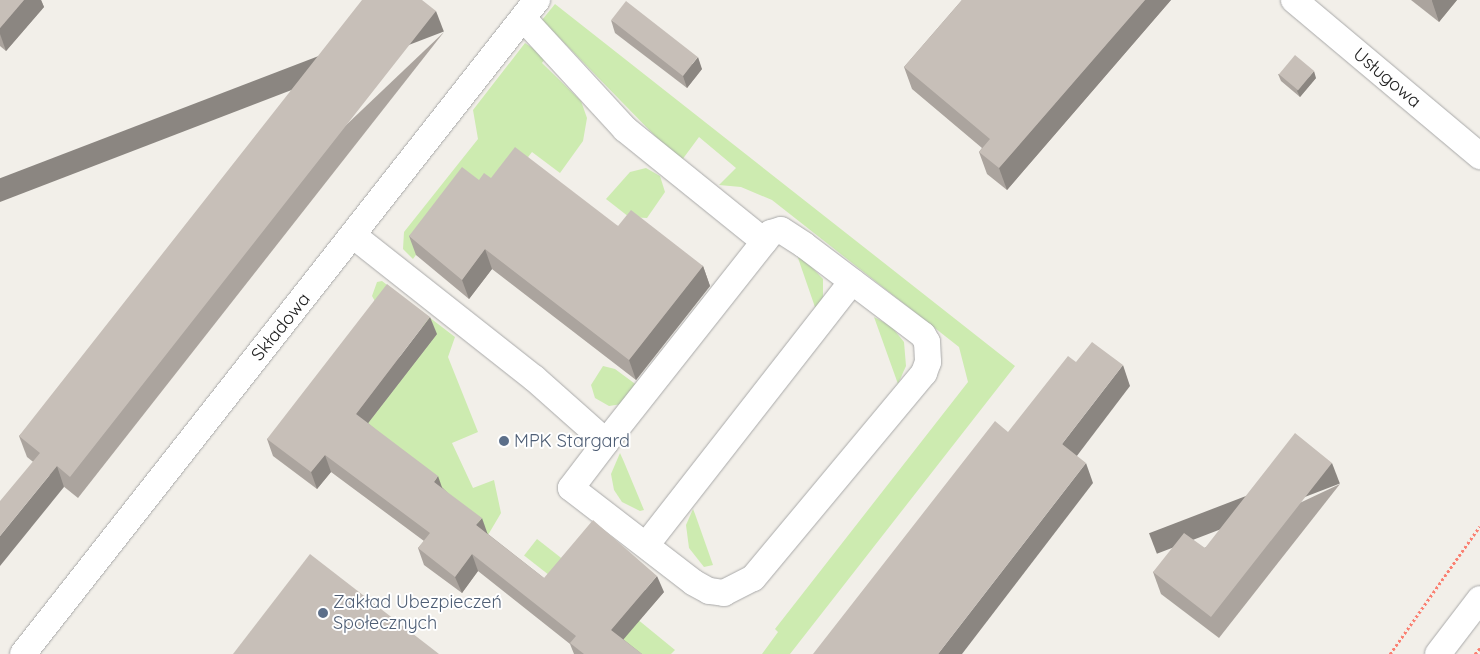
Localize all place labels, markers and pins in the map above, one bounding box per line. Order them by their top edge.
place label: MPK Stargard [514,430,630,452]
marker: MPK Stargard [498,435,510,447]
place label: Zakład Ubezpieczeń Społecznych [333,592,502,634]
marker: Zakład Ubezpieczeń Społecznych [317,607,329,619]

